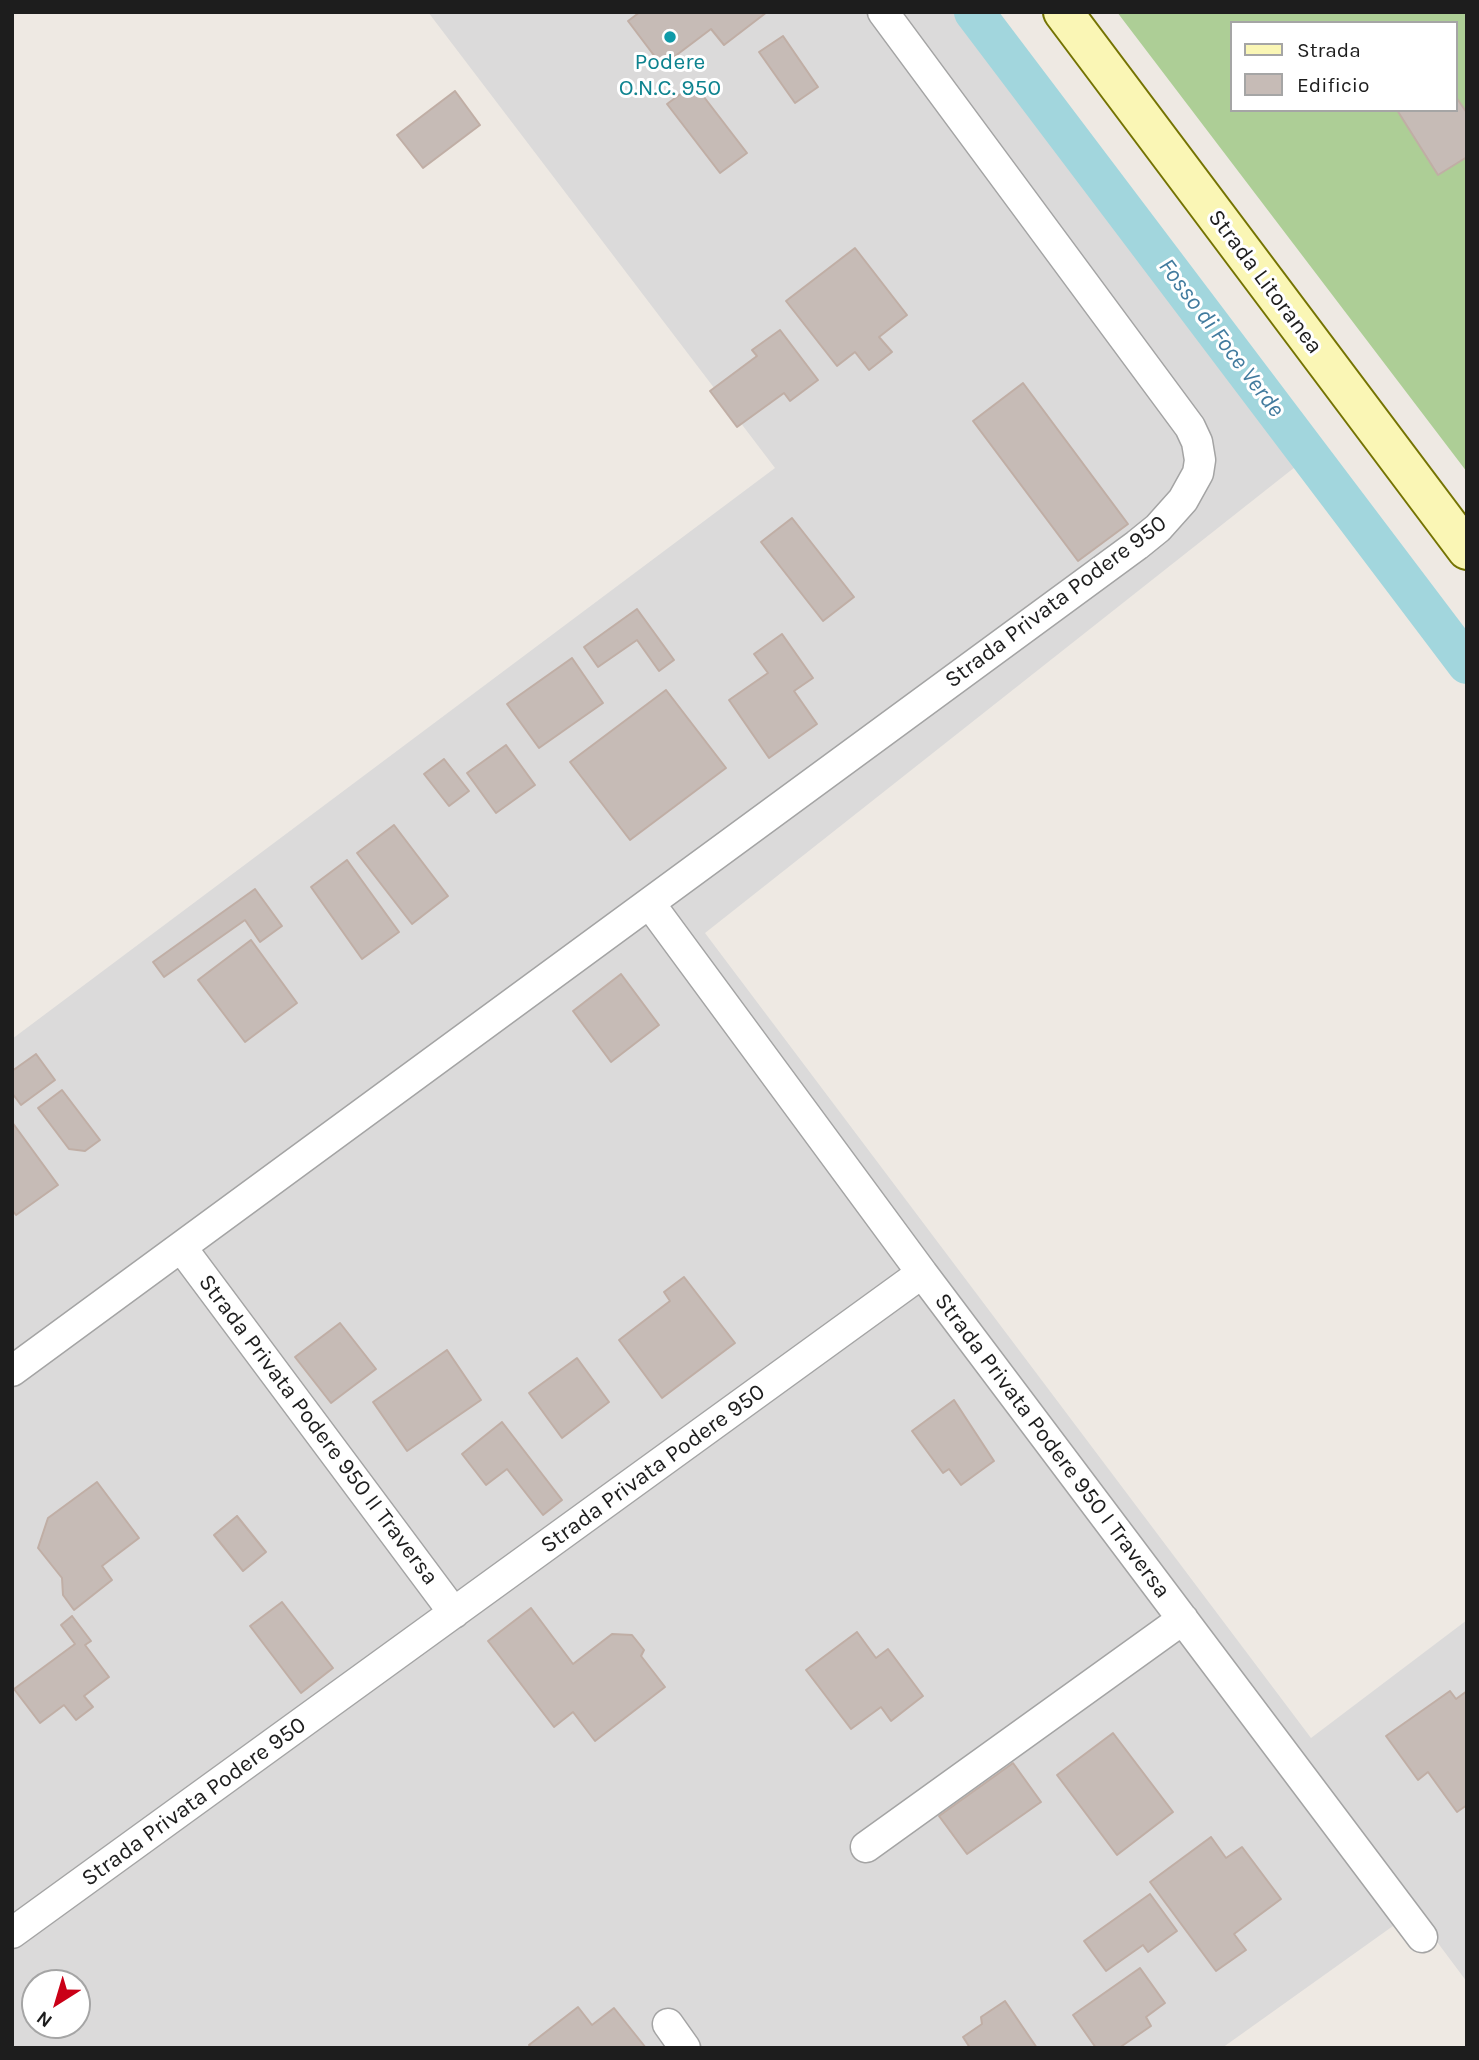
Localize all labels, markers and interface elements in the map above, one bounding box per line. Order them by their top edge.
legend [1230,21,1458,112]
marker: Podere O.N.C. 950 [662,29,678,45]
text: Strada [1297,38,1361,62]
place label: Podere O.N.C. 950 [619,48,721,102]
text: Edificio [1297,73,1370,97]
street label: Strada Litoranea [1202,204,1328,360]
water label: Fosso di Foce Verde [1152,253,1290,423]
street label: Strada Privata Podere 950 [940,510,1172,694]
street label: Strada Privata Podere 950 II Traversa [192,1269,444,1591]
street label: Strada Privata Podere 950 I Traversa [928,1288,1176,1604]
street label: Strada Privata Podere 950 [535,1378,771,1560]
street label: Strada Privata Podere 950 [76,1711,312,1893]
north arrow [21,1969,91,2039]
text: N [33,2006,57,2032]

